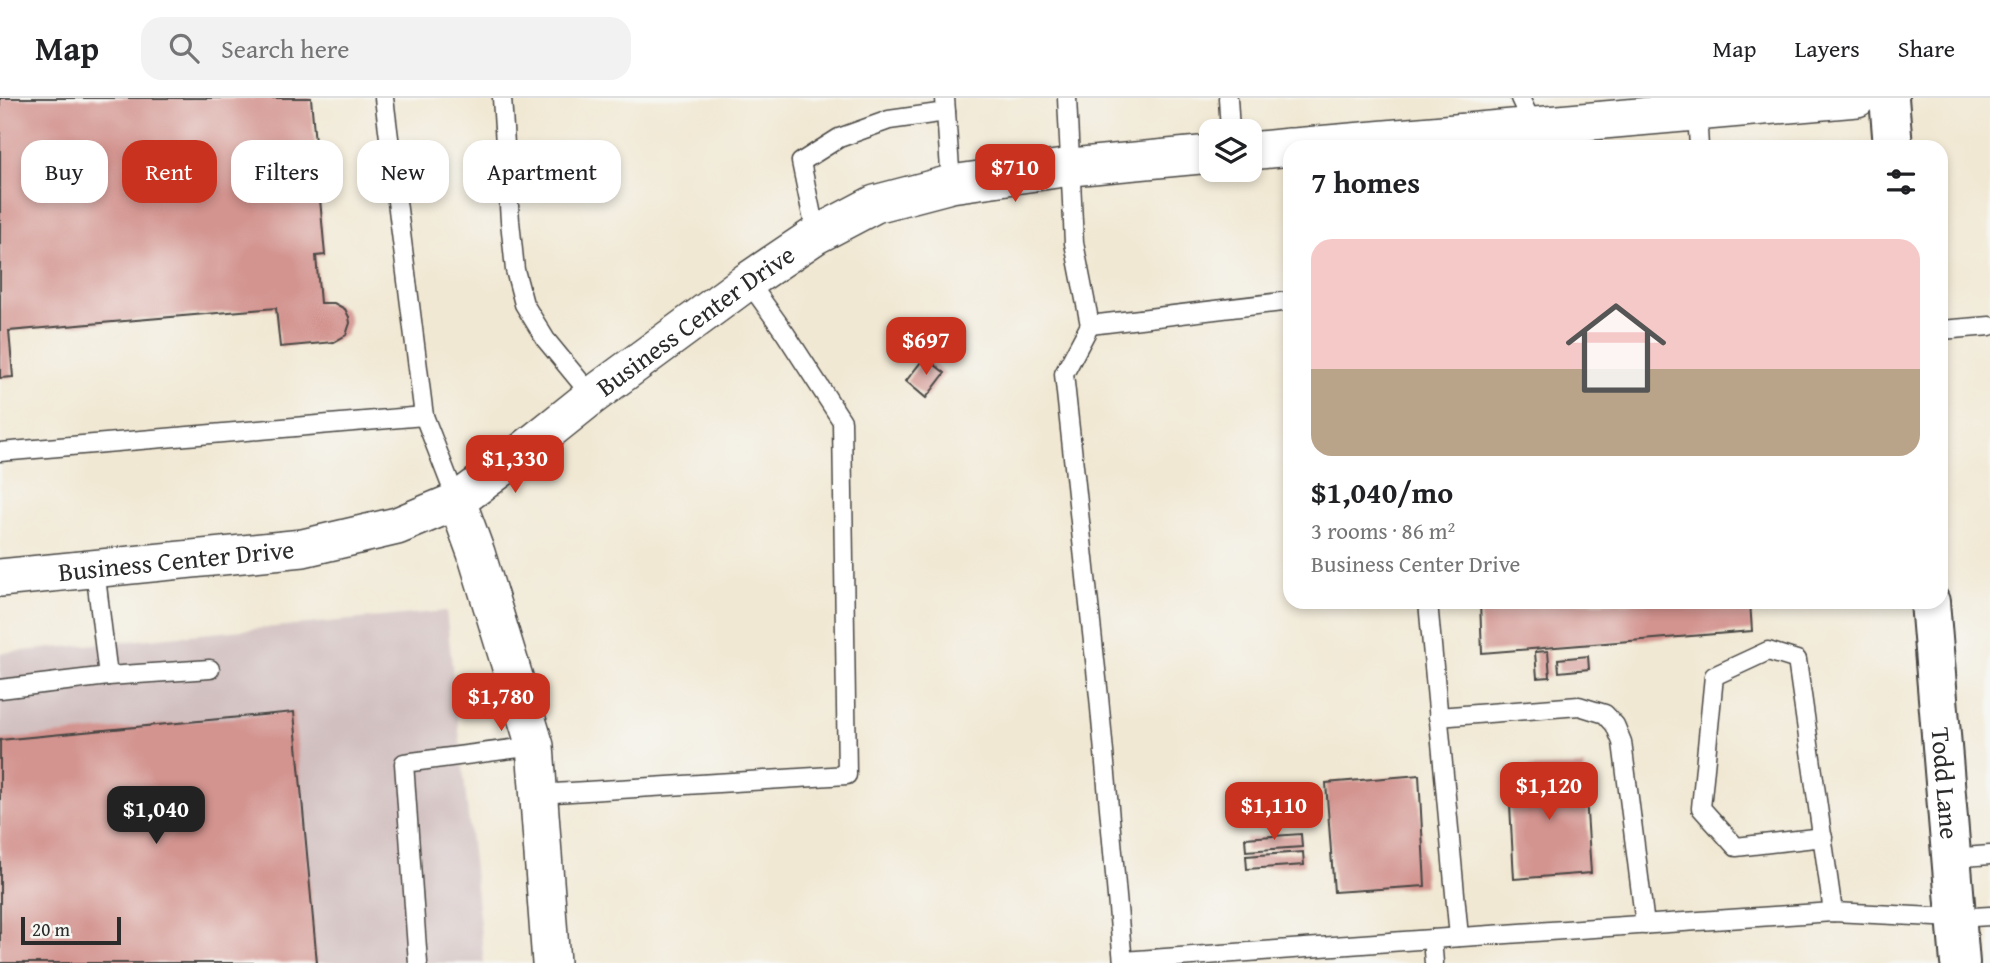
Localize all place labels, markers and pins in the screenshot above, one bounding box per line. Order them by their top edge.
pin: $710 [974,144,1056,204]
pin: $697 [885,317,967,377]
pin: $1,330 [458,436,572,495]
pin: $1,780 [444,674,558,733]
pin: $1,120 [1492,762,1606,822]
pin: $1,110 [1217,782,1331,842]
pin: $1,040 [99,786,213,846]

